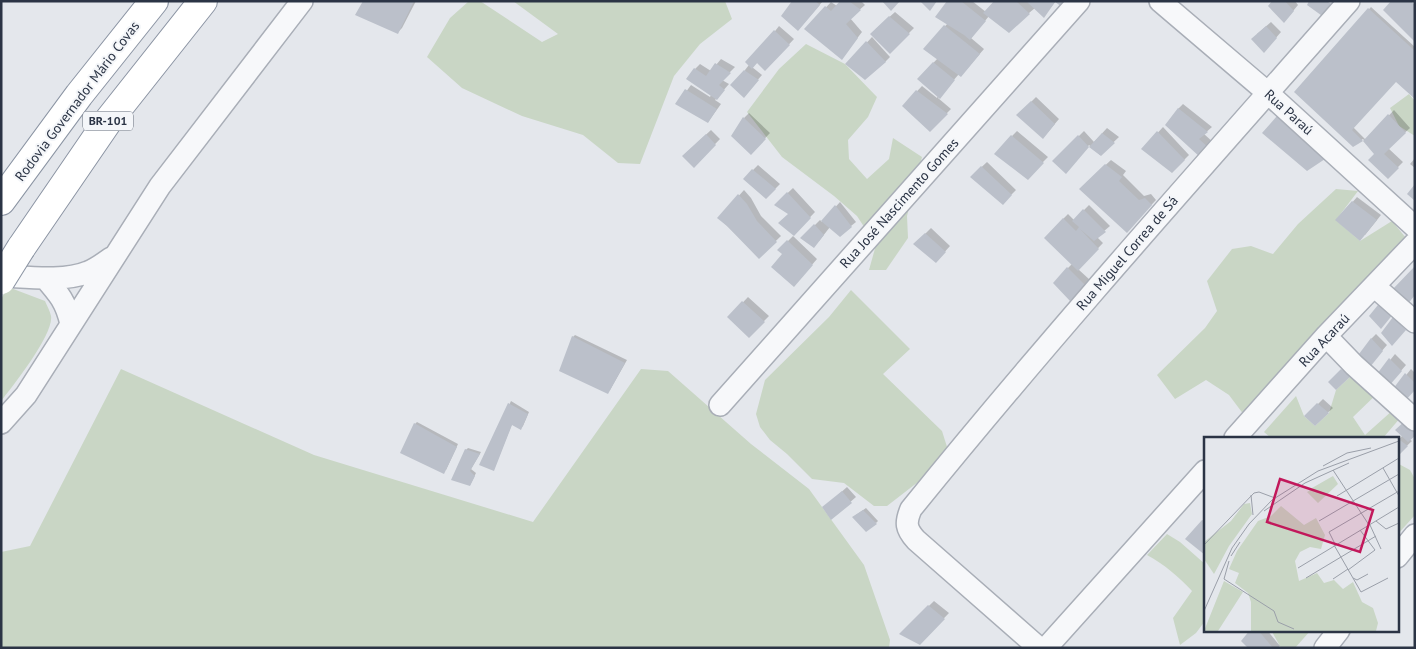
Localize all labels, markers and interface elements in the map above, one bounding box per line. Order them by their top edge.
street label: Rodovia Governador Mário Covas [11,17,143,185]
street label: Rua Paraú [1261,85,1317,139]
road number: BR-101 [83,112,133,130]
street label: Rua José Nascimento Gomes [836,134,962,272]
street label: Rua Miguel Correa de Sá [1072,192,1182,314]
street label: Rua Acaraú [1295,310,1353,370]
inset map [1204,437,1398,632]

